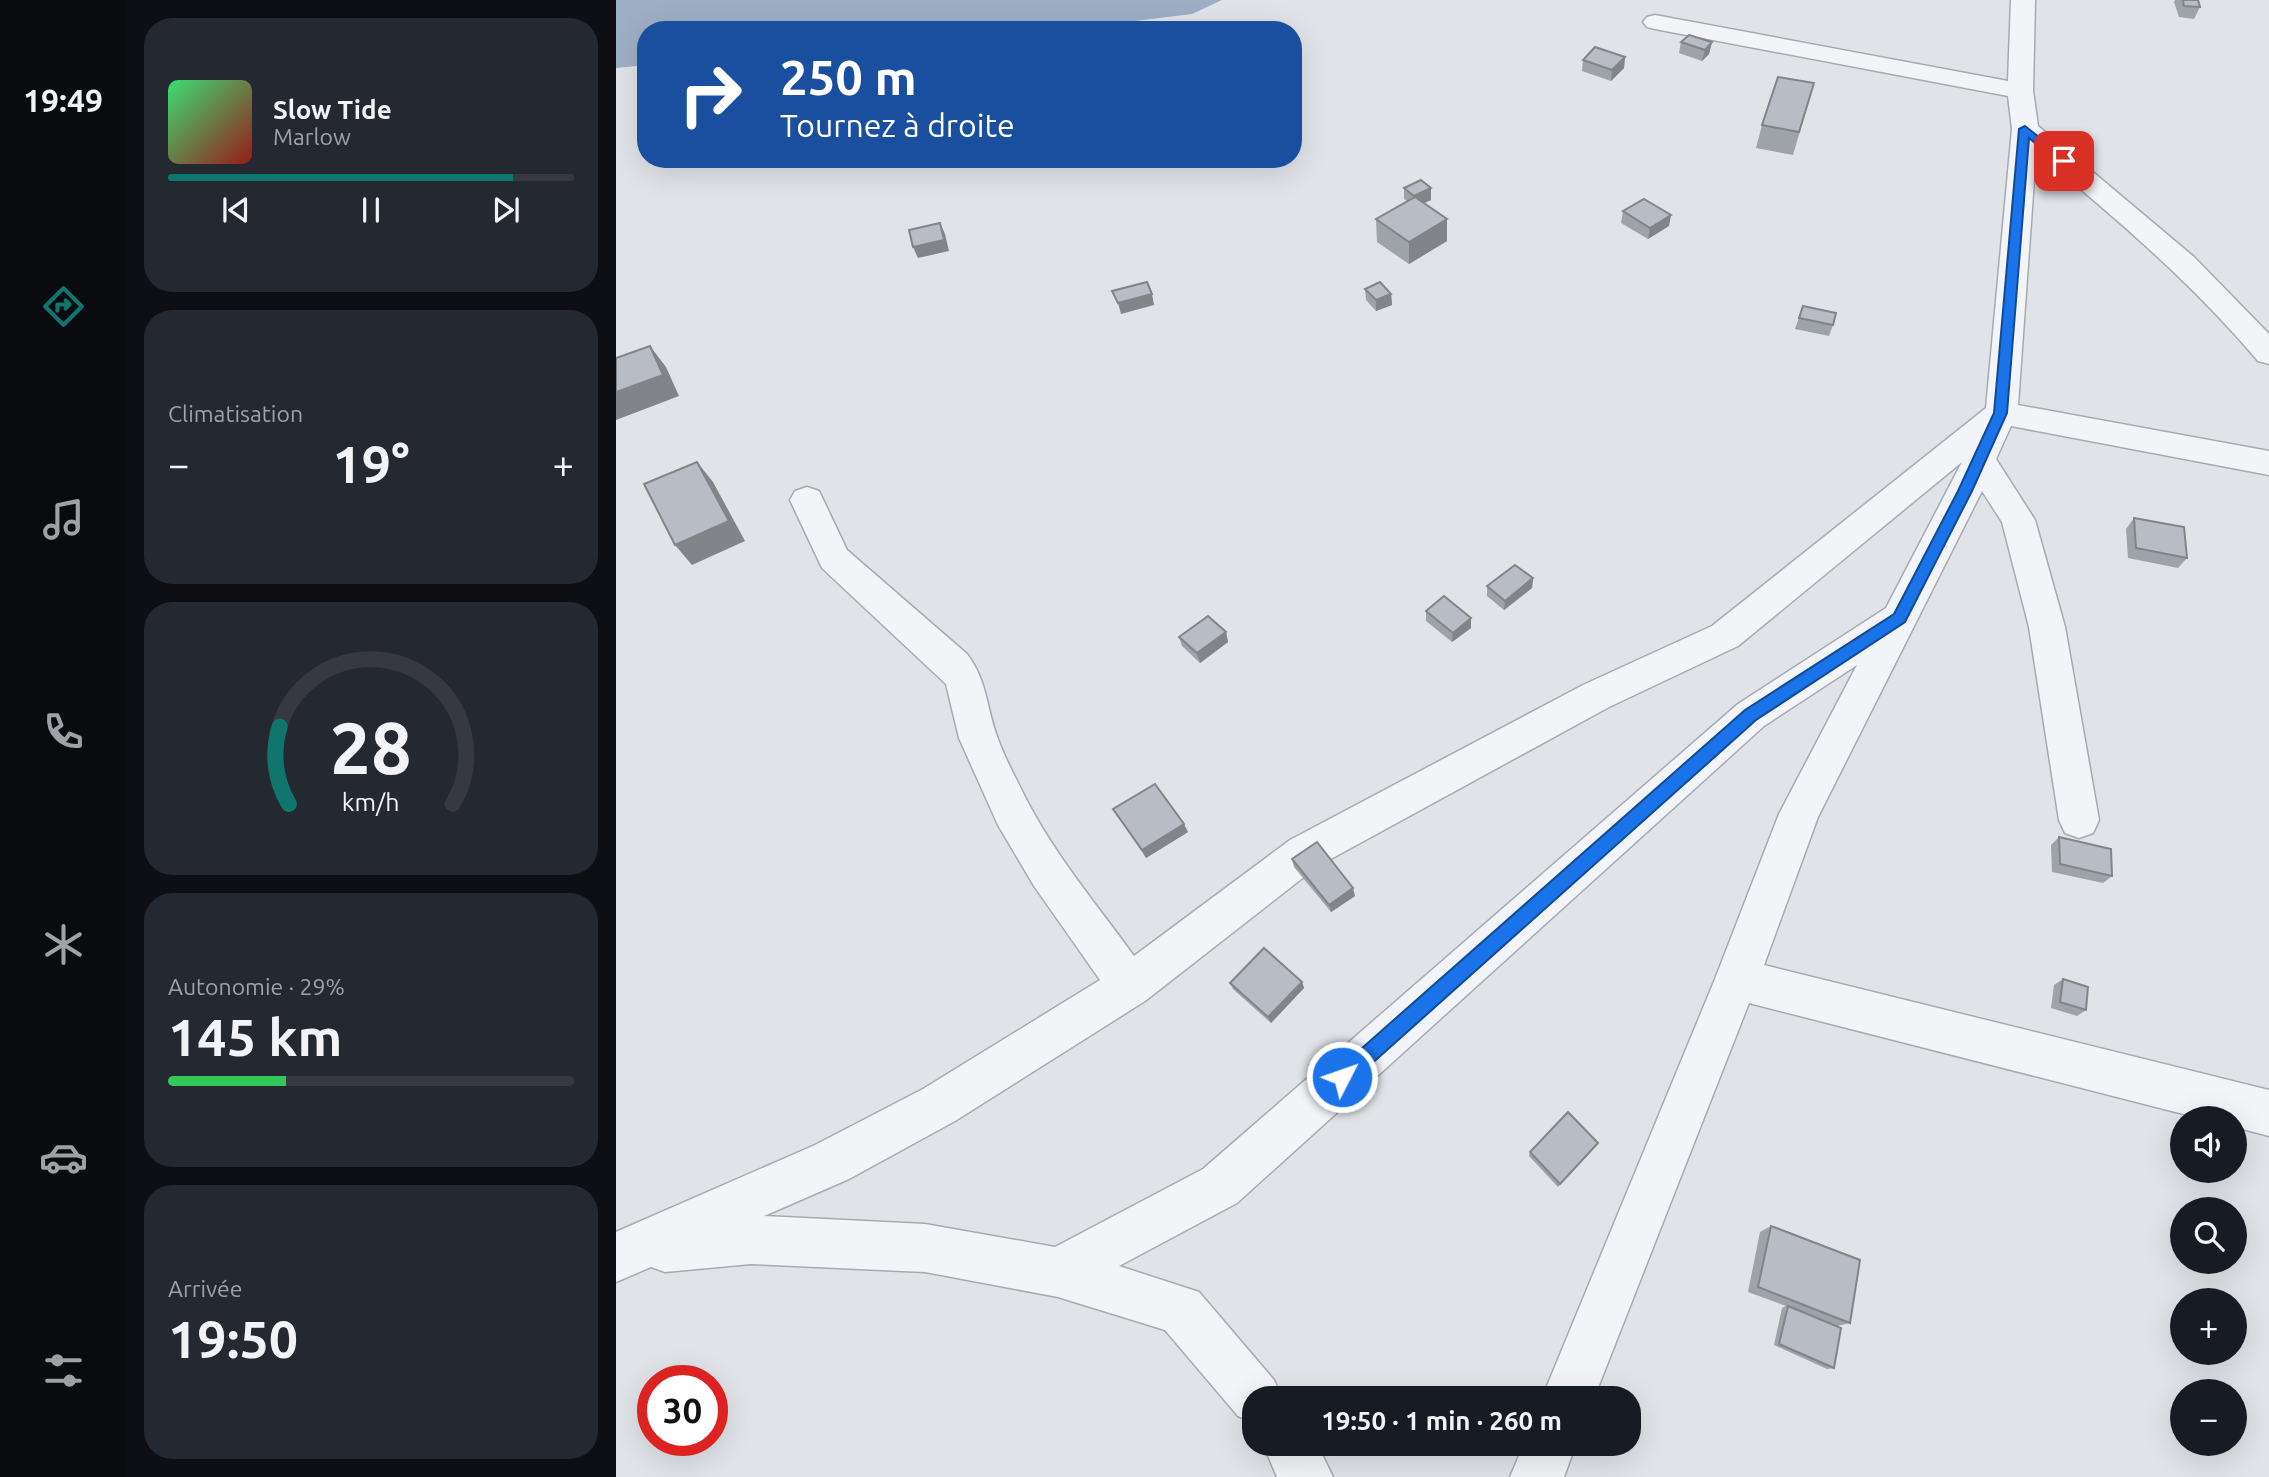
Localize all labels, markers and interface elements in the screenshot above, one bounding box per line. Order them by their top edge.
icon: right [665,49,756,140]
text: 250 m [780,49,917,104]
text: 19:49 [23,82,103,118]
text: Slow Tide [273,95,392,124]
text: Tournez à droite [780,107,1015,143]
text: Marlow [273,124,351,149]
pin [2034,131,2094,191]
icon: arrive [2045,142,2083,180]
icon: previous [217,191,255,229]
icon: pause [352,191,390,229]
icon: next [487,191,525,229]
icon: directions [39,282,88,331]
text: Climatisation [168,401,303,426]
text: 19° [332,435,410,493]
text: − [168,443,189,485]
text: + [553,443,574,485]
icon: music [39,495,88,544]
icon: phone [39,707,88,756]
text: 28 [330,707,412,789]
text: km/h [342,788,400,816]
icon: climate [39,920,88,969]
text: Autonomie · 29% [168,974,345,999]
text: 145 km [168,1008,342,1066]
position arrow [1305,1040,1379,1114]
map controls [2170,1106,2247,1456]
button: sound [2170,1106,2247,1183]
icon: car [39,1133,88,1182]
button: search [2170,1197,2247,1274]
text: Arrivée [168,1276,243,1301]
button: + [2170,1288,2247,1365]
text: 19:50 [168,1310,298,1368]
icon: filters [39,1346,88,1395]
speed limit sign: 30 [637,1365,728,1456]
button: − [2170,1379,2247,1456]
text: 19:50 · 1 min · 260 m [1321,1406,1562,1435]

